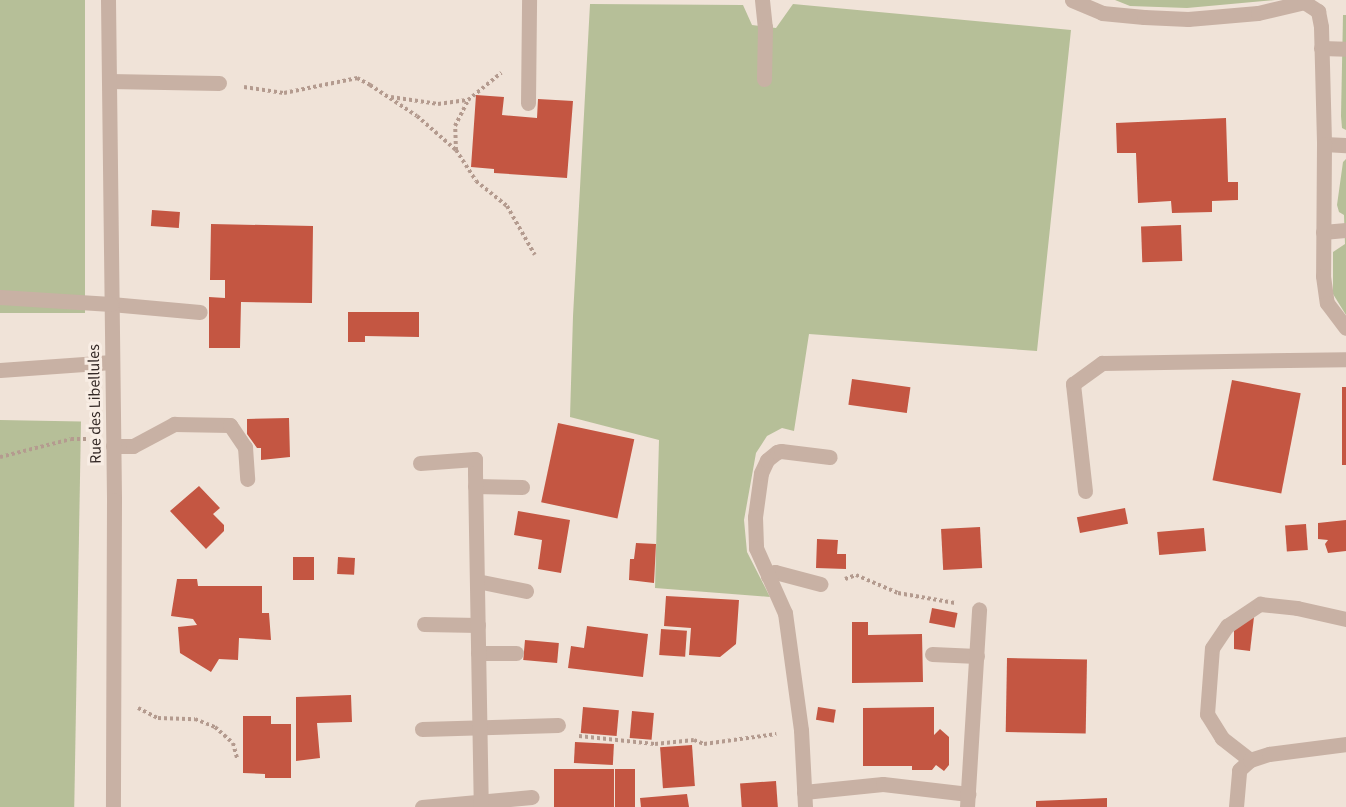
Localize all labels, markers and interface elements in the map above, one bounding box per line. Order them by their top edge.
street label: Rue des Libellules [84,344,106,464]

